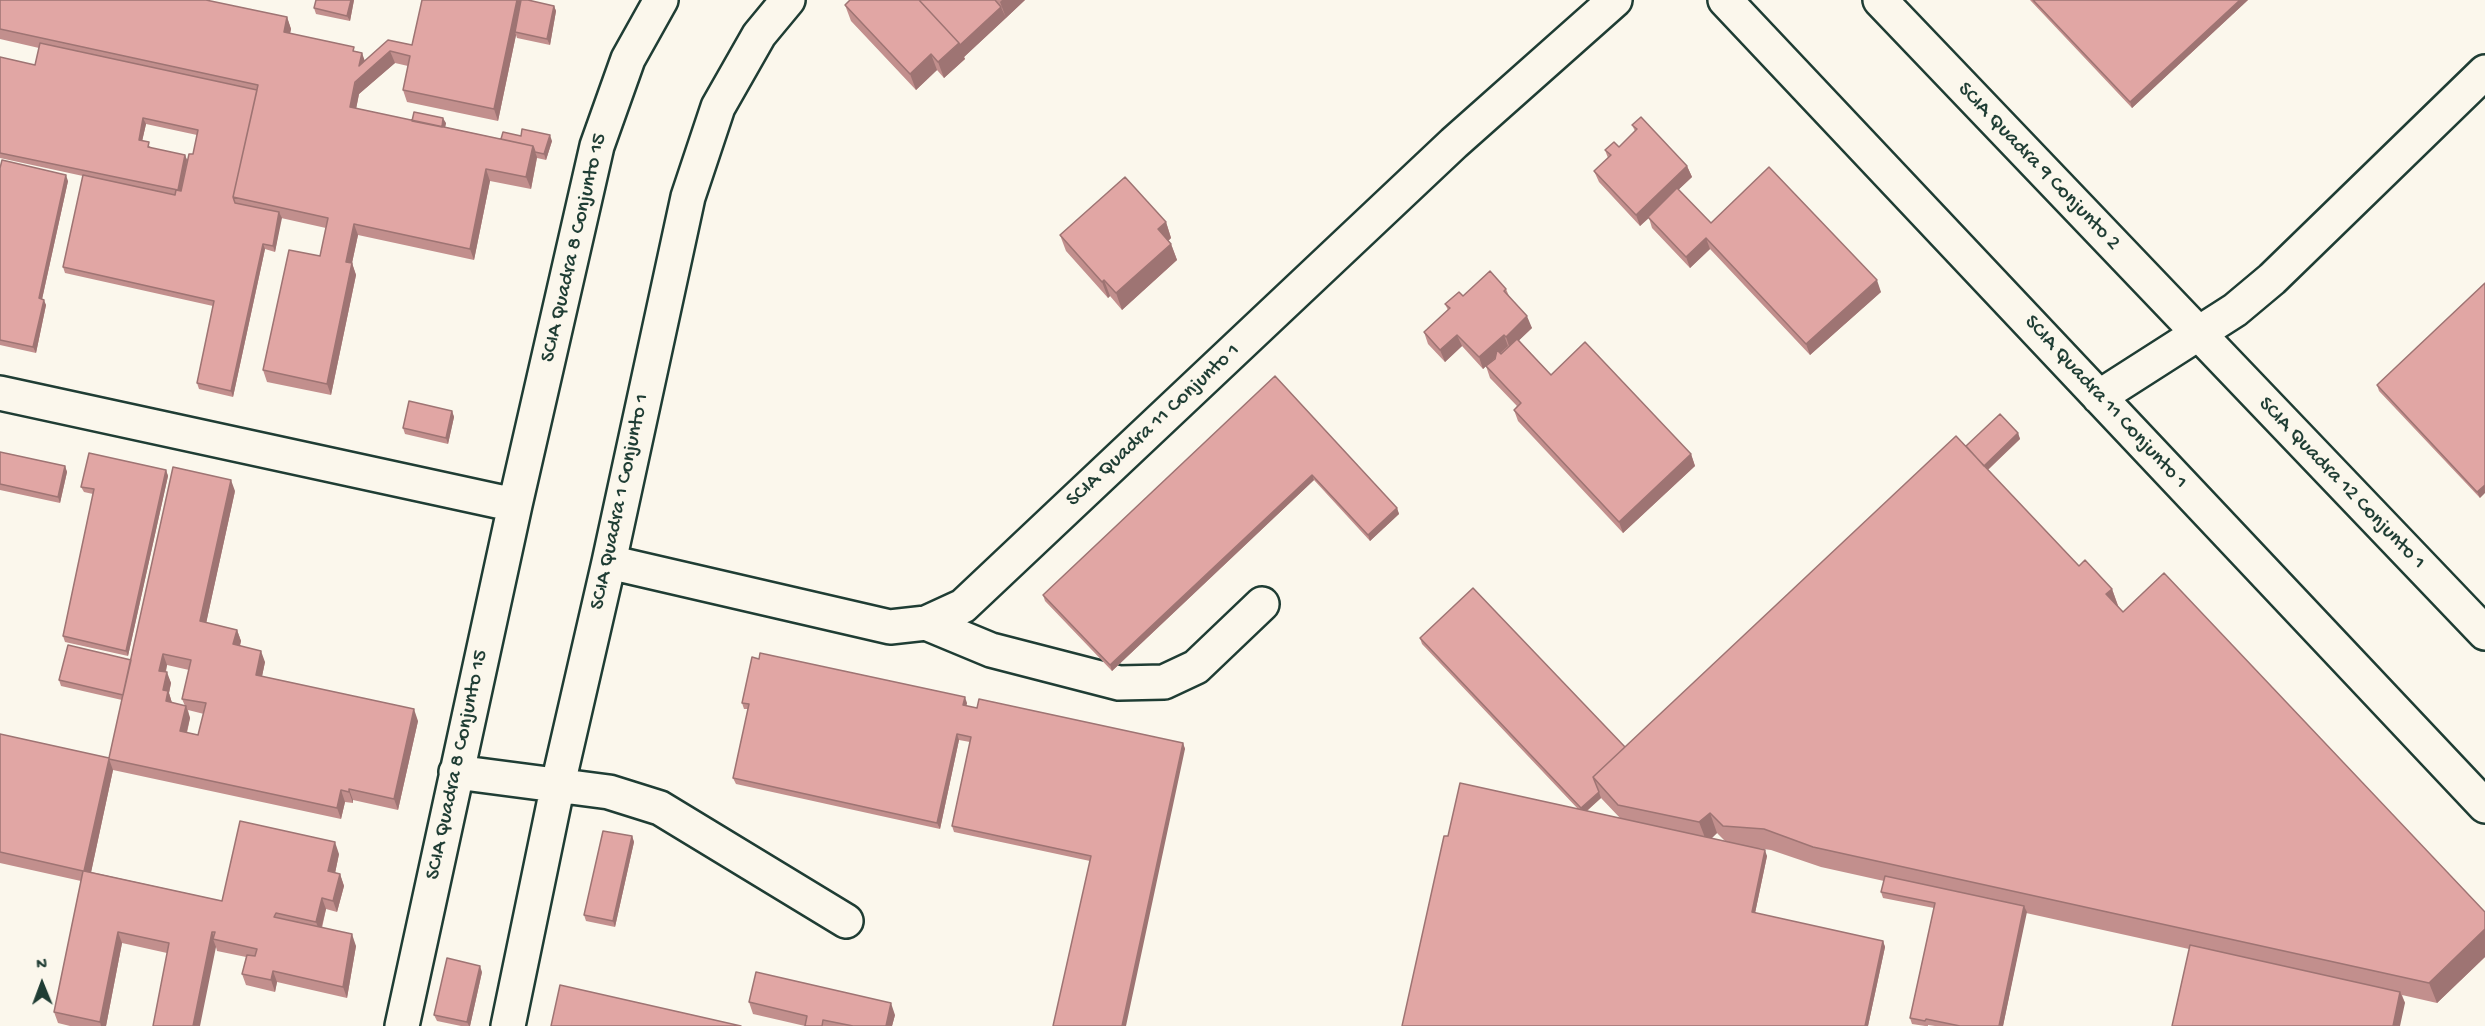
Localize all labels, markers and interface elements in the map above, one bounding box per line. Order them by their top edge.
street label: SCIA Quadra 9 Conjunto 2 [1951,78,2125,256]
street label: SCIA Quadra 8 Conjunto 15 [536,131,614,365]
street label: SCIA Quadra 11 Conjunto 1 [2018,311,2192,495]
street label: SCIA Quadra 11 Conjunto 1 [1062,339,1246,513]
street label: SCIA Quadra 1 Conjunto 1 [586,392,656,612]
street label: SCIA Quadra 12 Conjunto 1 [2252,392,2430,576]
street label: SCIA Quadra 8 Conjunto 15 [421,648,495,882]
north arrow [12,954,72,1014]
text: N [36,956,47,975]

